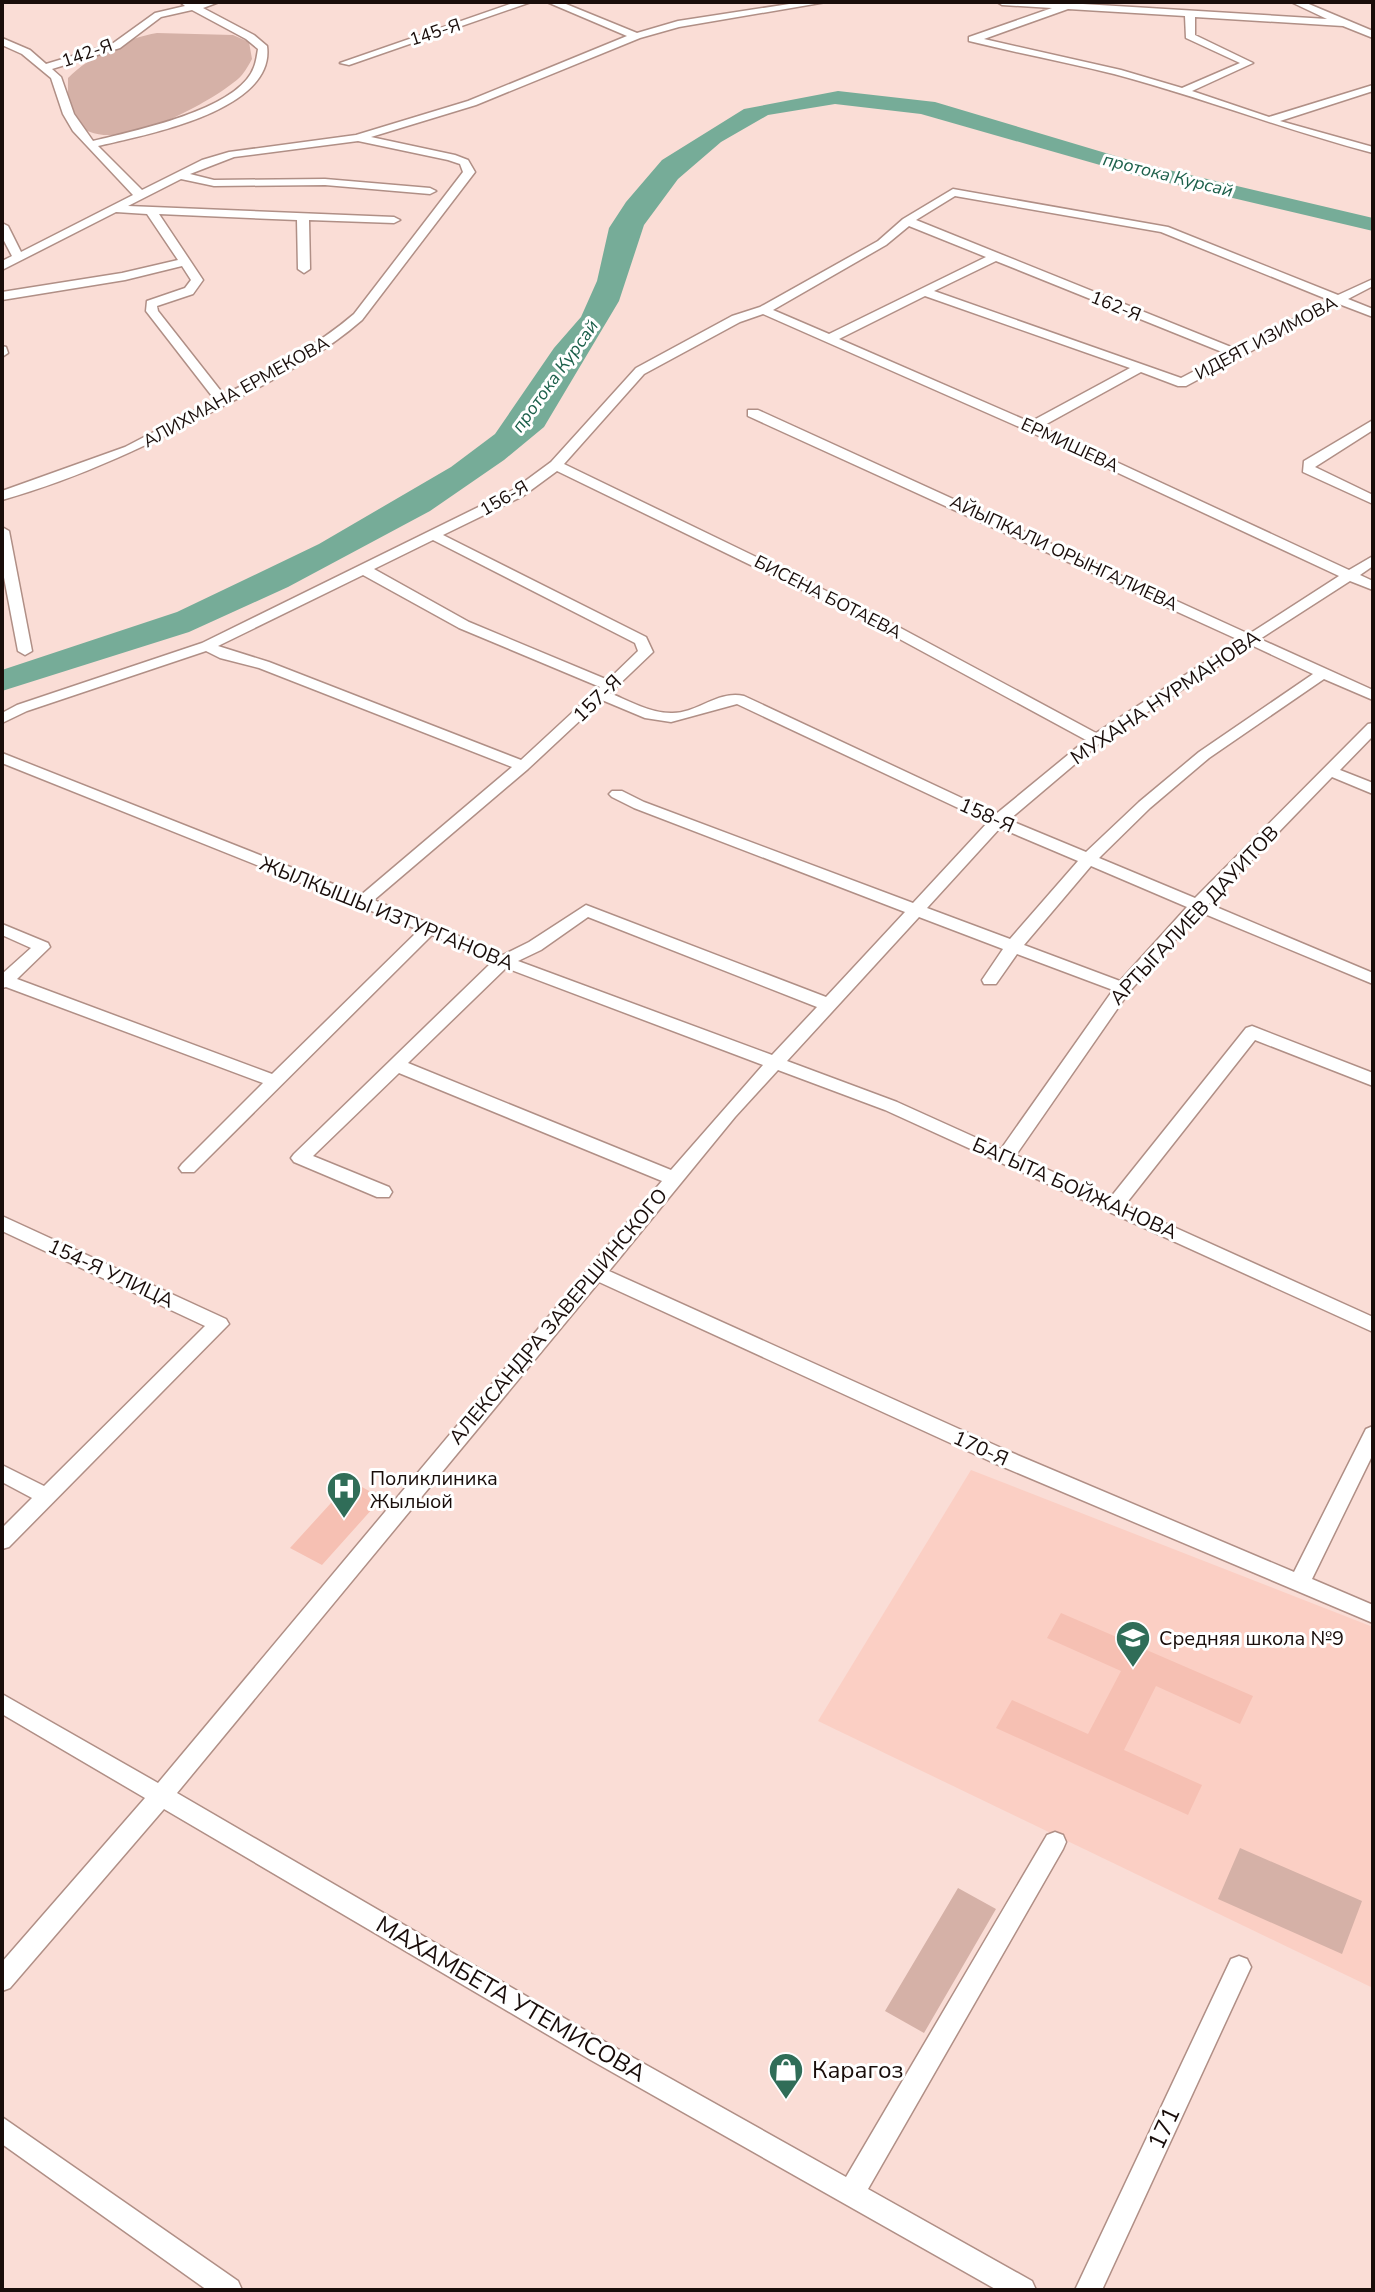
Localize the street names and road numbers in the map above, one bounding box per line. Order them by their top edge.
street label: 145-Я [407,13,463,51]
street label: 142-Я [58,33,116,73]
street label: 162-Я [1087,285,1145,327]
street label: ИДЕЯТ ИЗИМОВА [1191,290,1341,386]
street label: АЛИХМАНА ЕРМЕКОВА [139,331,333,453]
street label: ЕРМИШЕВА [1017,412,1123,478]
street label: 156-Я [475,475,533,521]
street label: АЙЫПКАЛИ ОРЫНГАЛИЕВА [946,490,1182,616]
street label: БИСЕНА БОТАЕВА [750,549,906,645]
street label: МУХАНА НУРМАНОВА [1065,624,1266,771]
street label: 157-Я [567,669,628,728]
street label: 158-Я [955,791,1019,840]
street label: АРТЫГАЛИЕВ ДАУИТОВ [1104,820,1285,1011]
street label: ЖЫЛКЫШЫ ИЗТУРГАНОВА [256,850,518,977]
street label: БАГЫТА БОЙЖАНОВА [968,1131,1182,1246]
street label: АЛЕКСАНДРА ЗАВЕРШИНСКОГО [443,1183,674,1450]
street label: 154-Я УЛИЦА [43,1232,178,1315]
street label: 170-Я [949,1424,1013,1473]
street label: МАХАМБЕТА УТЕМИСОВА [370,1909,652,2090]
street label: 171 [1140,2102,1188,2154]

